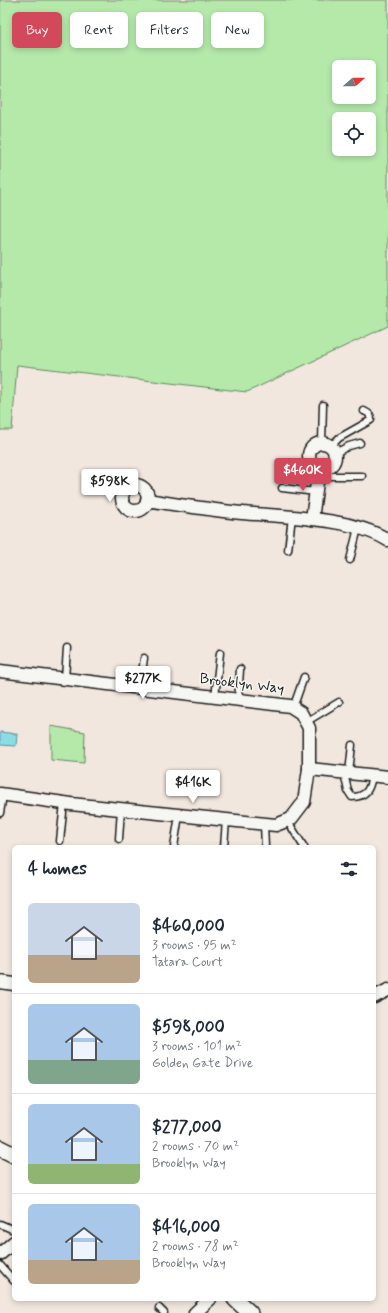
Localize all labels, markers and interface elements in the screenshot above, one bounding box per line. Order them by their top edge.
chip: Buy [12,12,62,48]
chip: Rent [70,12,128,48]
chip: Filters [136,12,203,48]
chip: New [211,12,264,48]
north arrow [332,60,376,104]
map controls [332,60,376,156]
button: locate [332,112,376,156]
pin: $460K [275,458,331,492]
text: $460K [283,462,323,479]
pin: $598K [82,469,138,503]
text: $598K [90,473,130,490]
pin: $277K [115,666,171,700]
street label: Brooklyn Way [199,669,285,699]
text: $277K [125,670,162,687]
pin: $416K [165,770,221,804]
text: $416K [175,774,211,791]
text: 4 homes [28,858,87,880]
icon: filters [338,858,360,880]
text: $460,000 [152,915,225,937]
icon: home [60,919,108,967]
text: 3 rooms · 95 m² [152,937,236,954]
text: Tatara Court [152,954,223,971]
text: $598,000 [152,1016,225,1038]
icon: home [60,1020,108,1068]
text: 3 rooms · 101 m² [152,1038,241,1055]
text: Golden Gate Drive [152,1055,253,1072]
text: $277,000 [152,1116,222,1138]
icon: home [60,1120,108,1168]
text: 2 rooms · 70 m² [152,1138,239,1155]
text: Brooklyn Way [152,1155,226,1172]
text: $416,000 [152,1216,220,1238]
icon: home [60,1220,108,1268]
text: 2 rooms · 78 m² [152,1238,239,1255]
text: Brooklyn Way [152,1255,226,1272]

